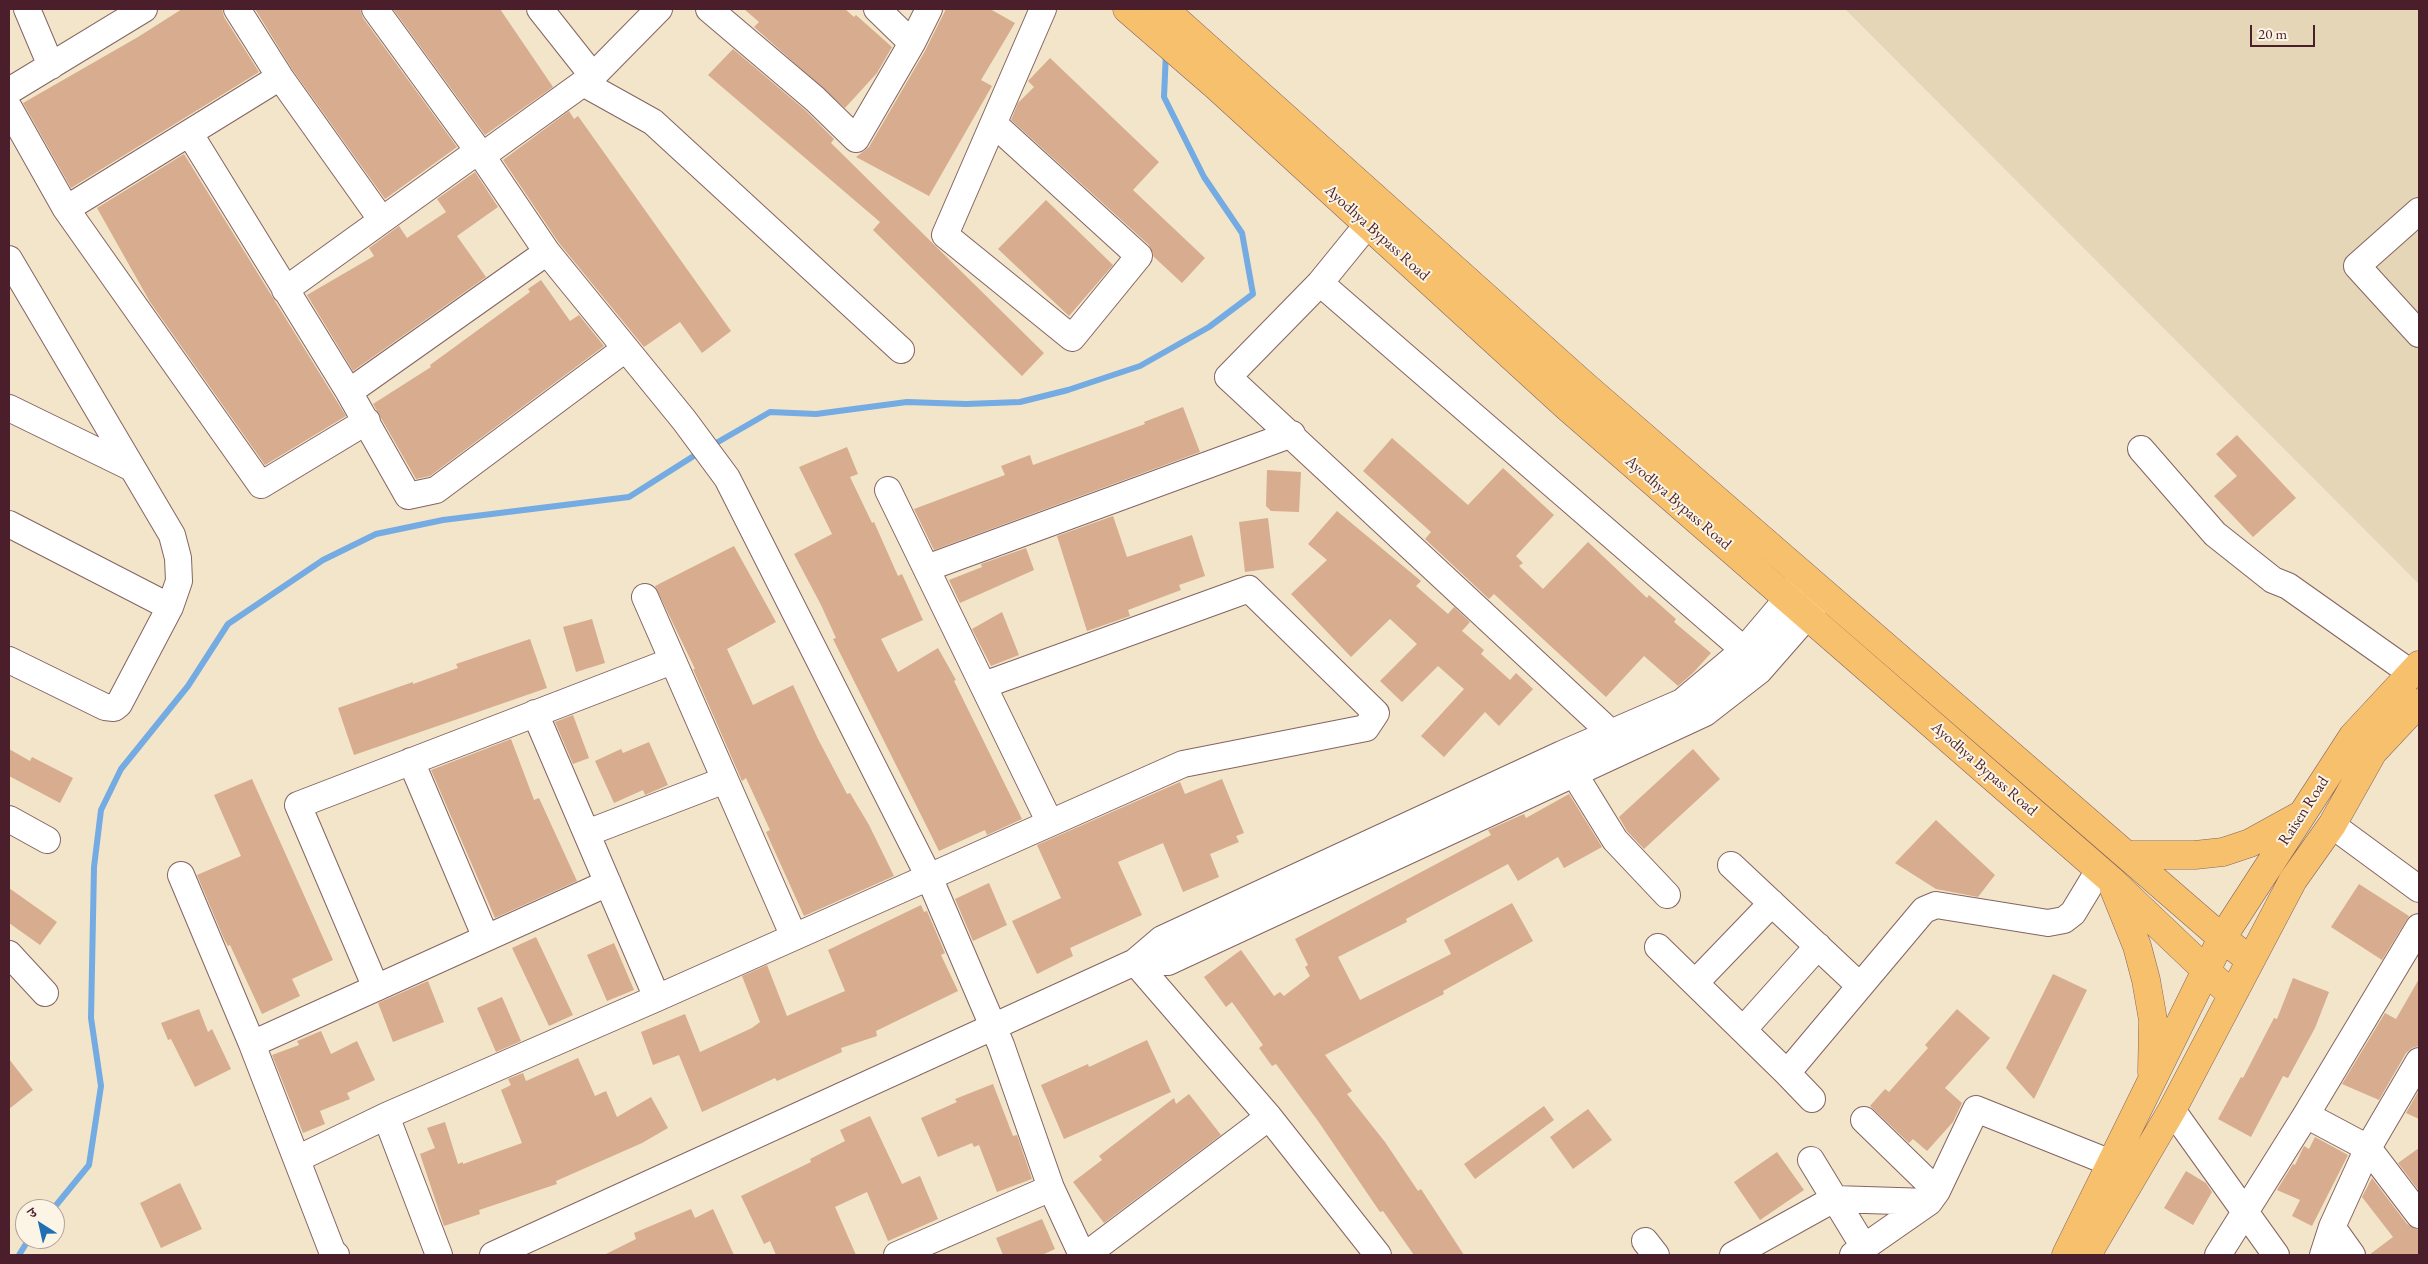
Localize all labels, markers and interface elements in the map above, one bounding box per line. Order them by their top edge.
scale bar [2253,15,2318,47]
text: 20 m [2258,24,2287,43]
street label: Ayodhya Bypass Road [1321,181,1433,285]
street label: Ayodhya Bypass Road [1621,452,1735,554]
street label: Ayodhya Bypass Road [1927,718,2041,820]
street label: Raisen Road [2275,773,2333,849]
north arrow [15,1199,65,1249]
text: उ [24,1203,40,1222]

